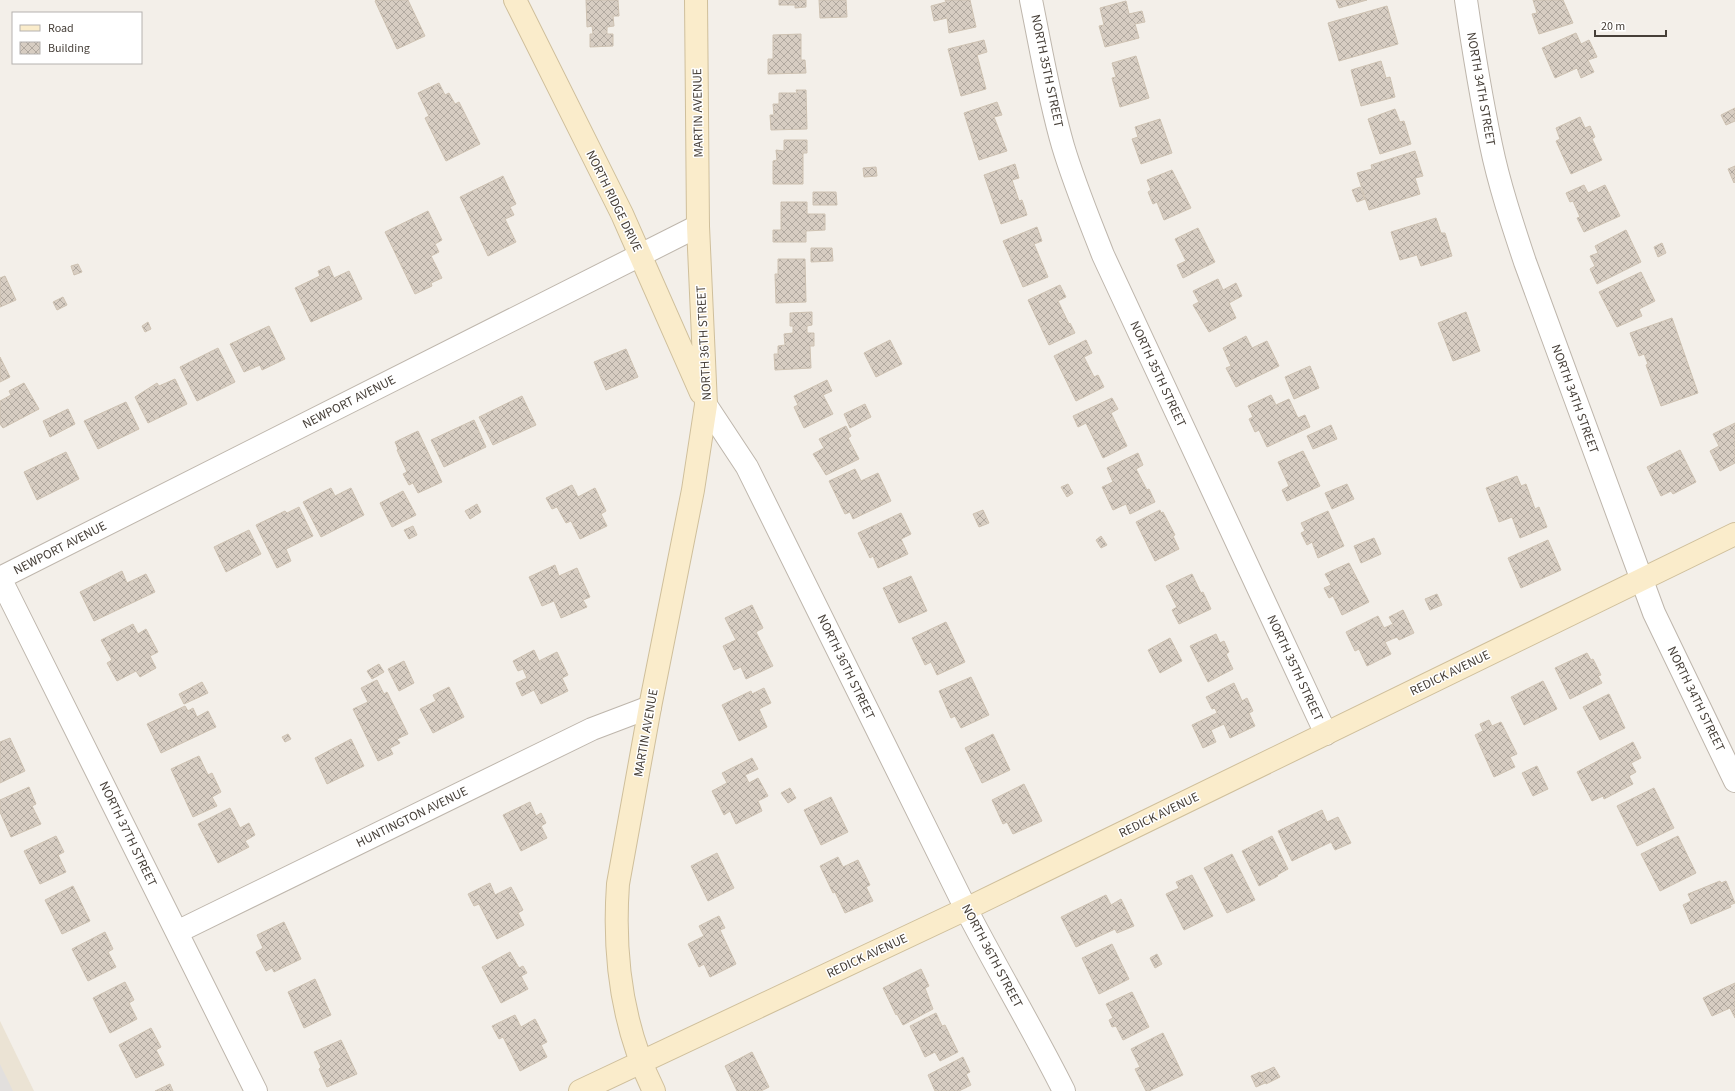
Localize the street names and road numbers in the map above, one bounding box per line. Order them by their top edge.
street label: NORTH 35TH STREET [1026,13,1068,129]
street label: NORTH 34TH STREET [1462,31,1500,147]
street label: MARTIN AVENUE [688,68,708,158]
street label: NORTH RIDGE DRIVE [582,147,646,255]
street label: NORTH 36TH STREET [692,285,716,401]
street label: NORTH 35TH STREET [1126,318,1190,430]
street label: NORTH 34TH STREET [1547,342,1603,456]
street label: NEWPORT AVENUE [299,371,399,433]
street label: NEWPORT AVENUE [10,517,110,579]
street label: NORTH 36TH STREET [813,611,879,723]
street label: NORTH 35TH STREET [1263,612,1327,724]
street label: NORTH 34TH STREET [1663,643,1729,755]
street label: REDICK AVENUE [1407,646,1493,700]
street label: MARTIN AVENUE [629,687,663,778]
street label: NORTH 37TH STREET [95,778,161,890]
street label: HUNTINGTON AVENUE [353,782,471,852]
street label: REDICK AVENUE [1116,788,1202,842]
street label: NORTH 36TH STREET [957,901,1027,1011]
street label: REDICK AVENUE [824,929,910,983]

